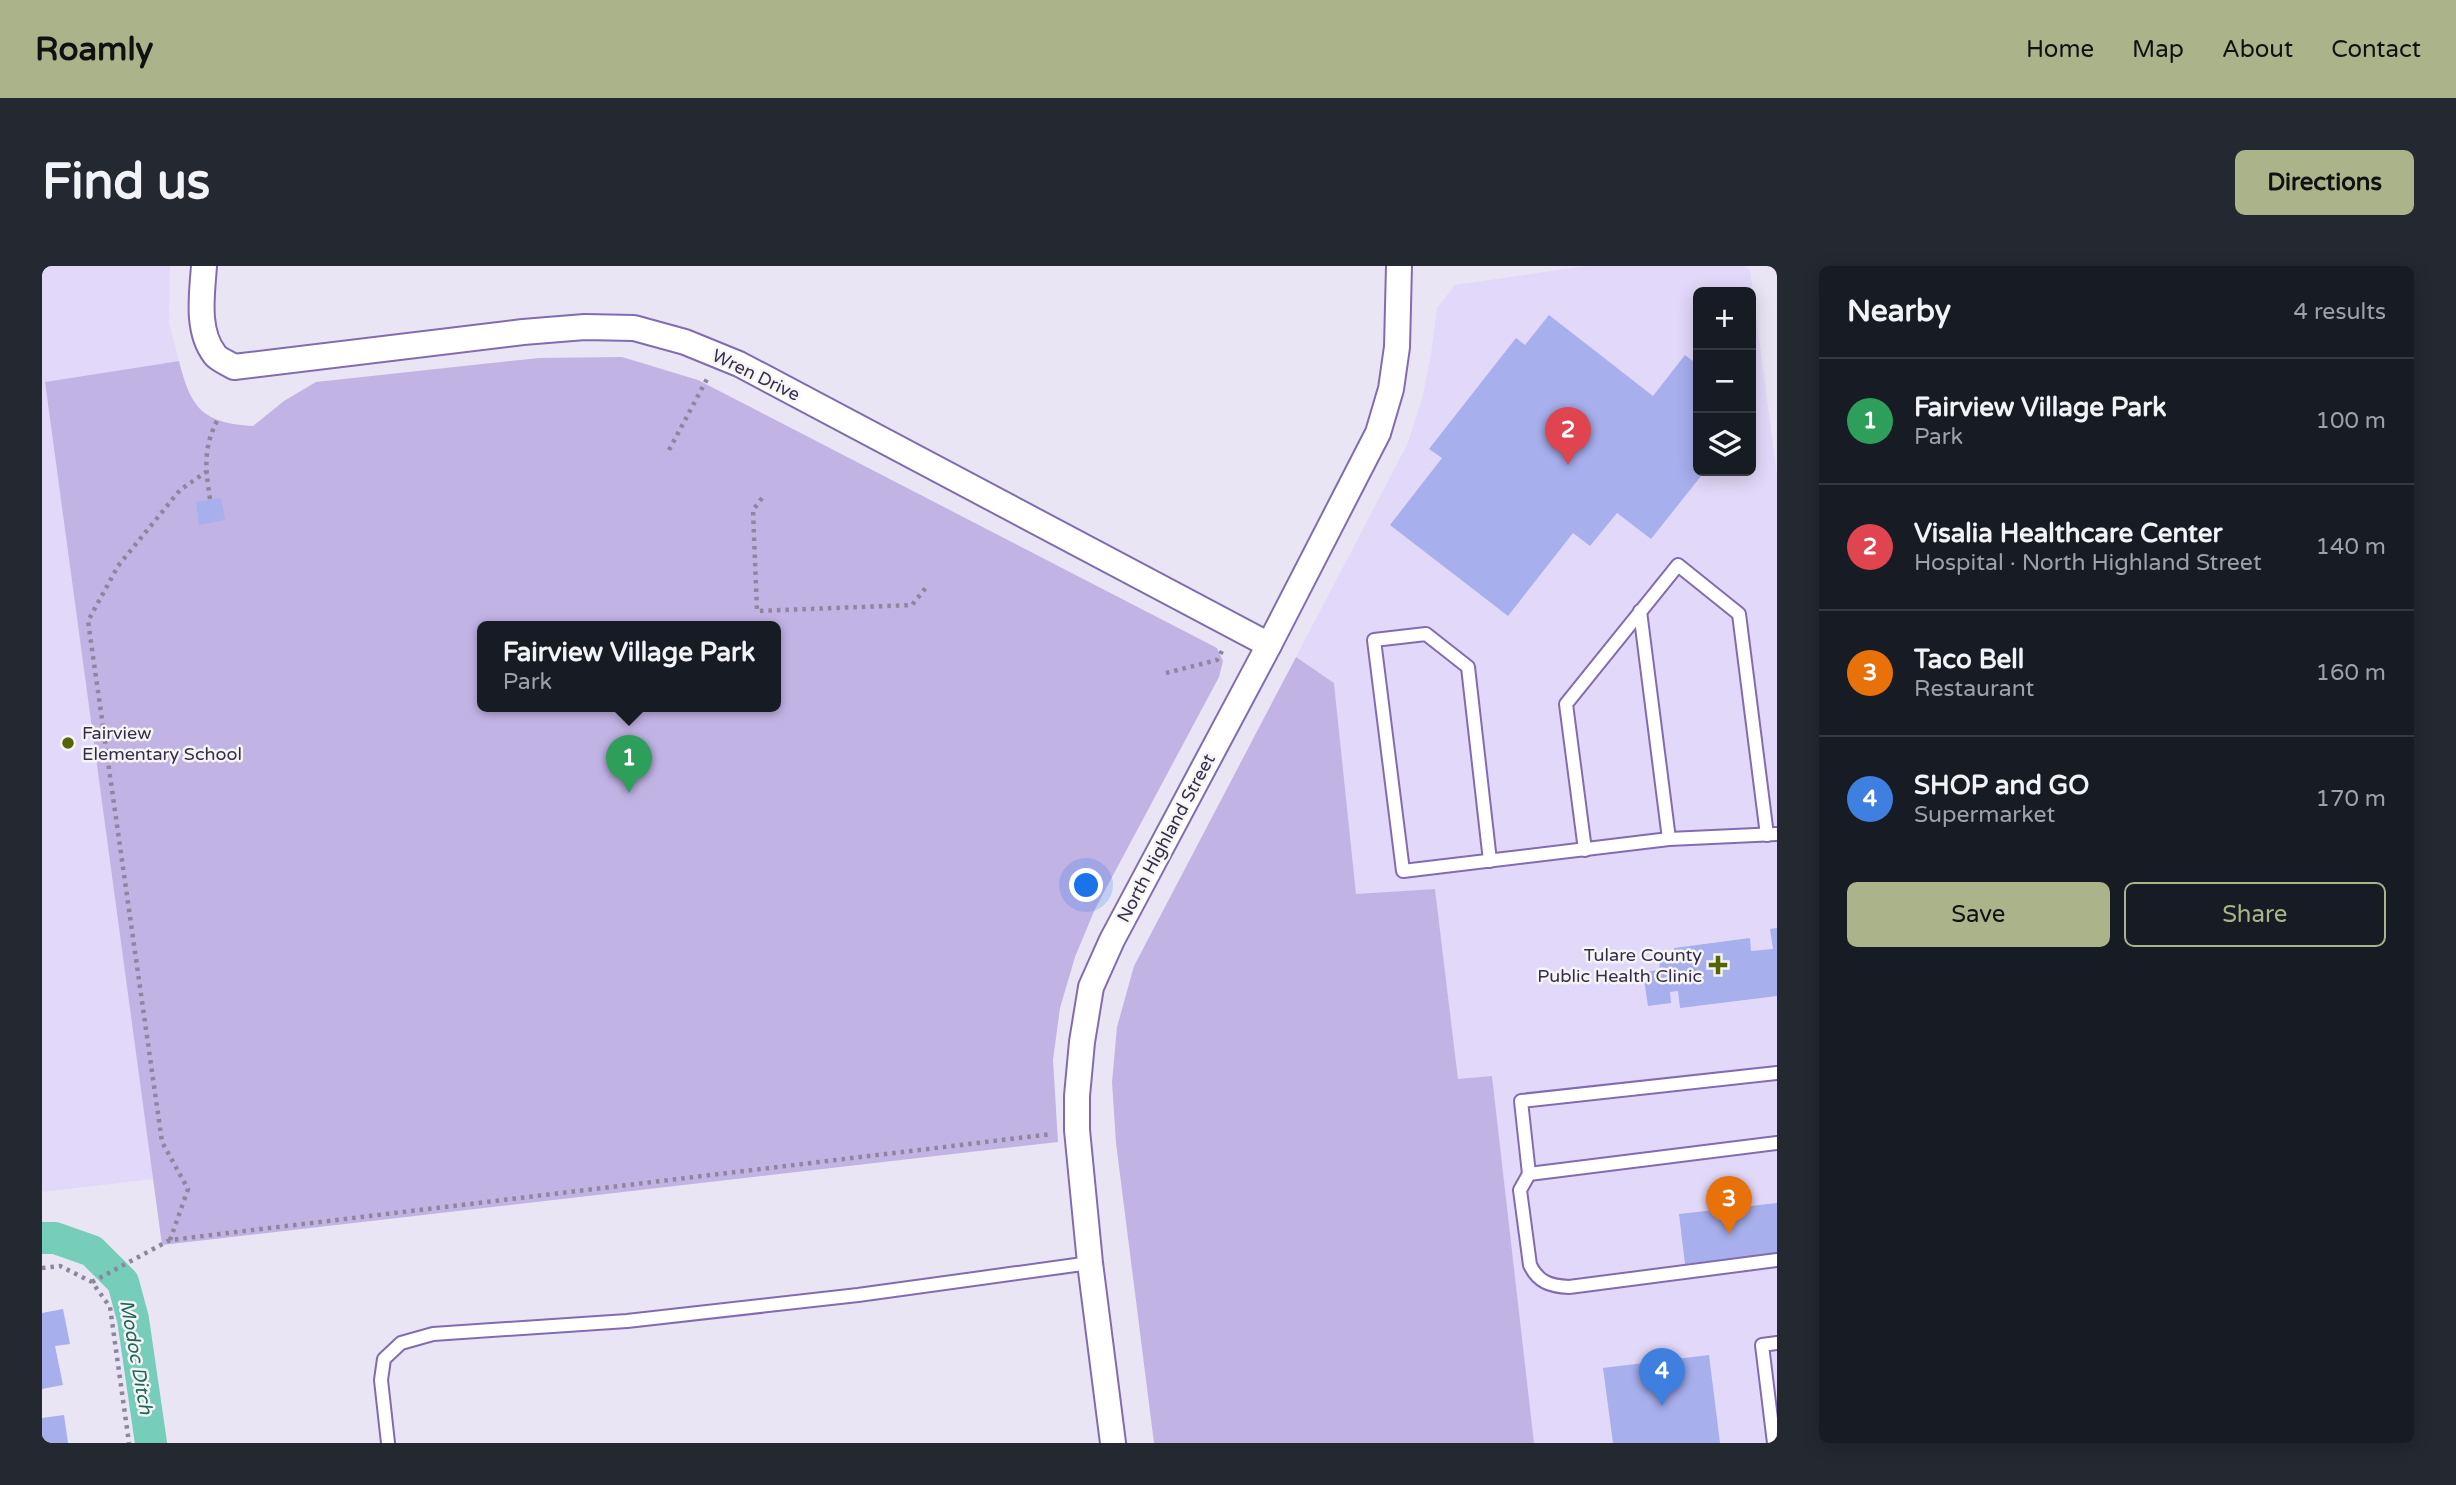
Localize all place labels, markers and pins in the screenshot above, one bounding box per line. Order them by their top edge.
pin: 2 [1545,407,1591,465]
place label: Fairview Elementary School [82,722,242,765]
marker: Fairview Elementary School [60,735,76,751]
pin: 1 [606,735,652,793]
place label: Tulare County Public Health Clinic [1537,944,1702,987]
marker: Tulare County Public Health Clinic [1708,955,1728,975]
pin: 3 [1706,1176,1752,1234]
pin: 4 [1639,1348,1685,1406]

